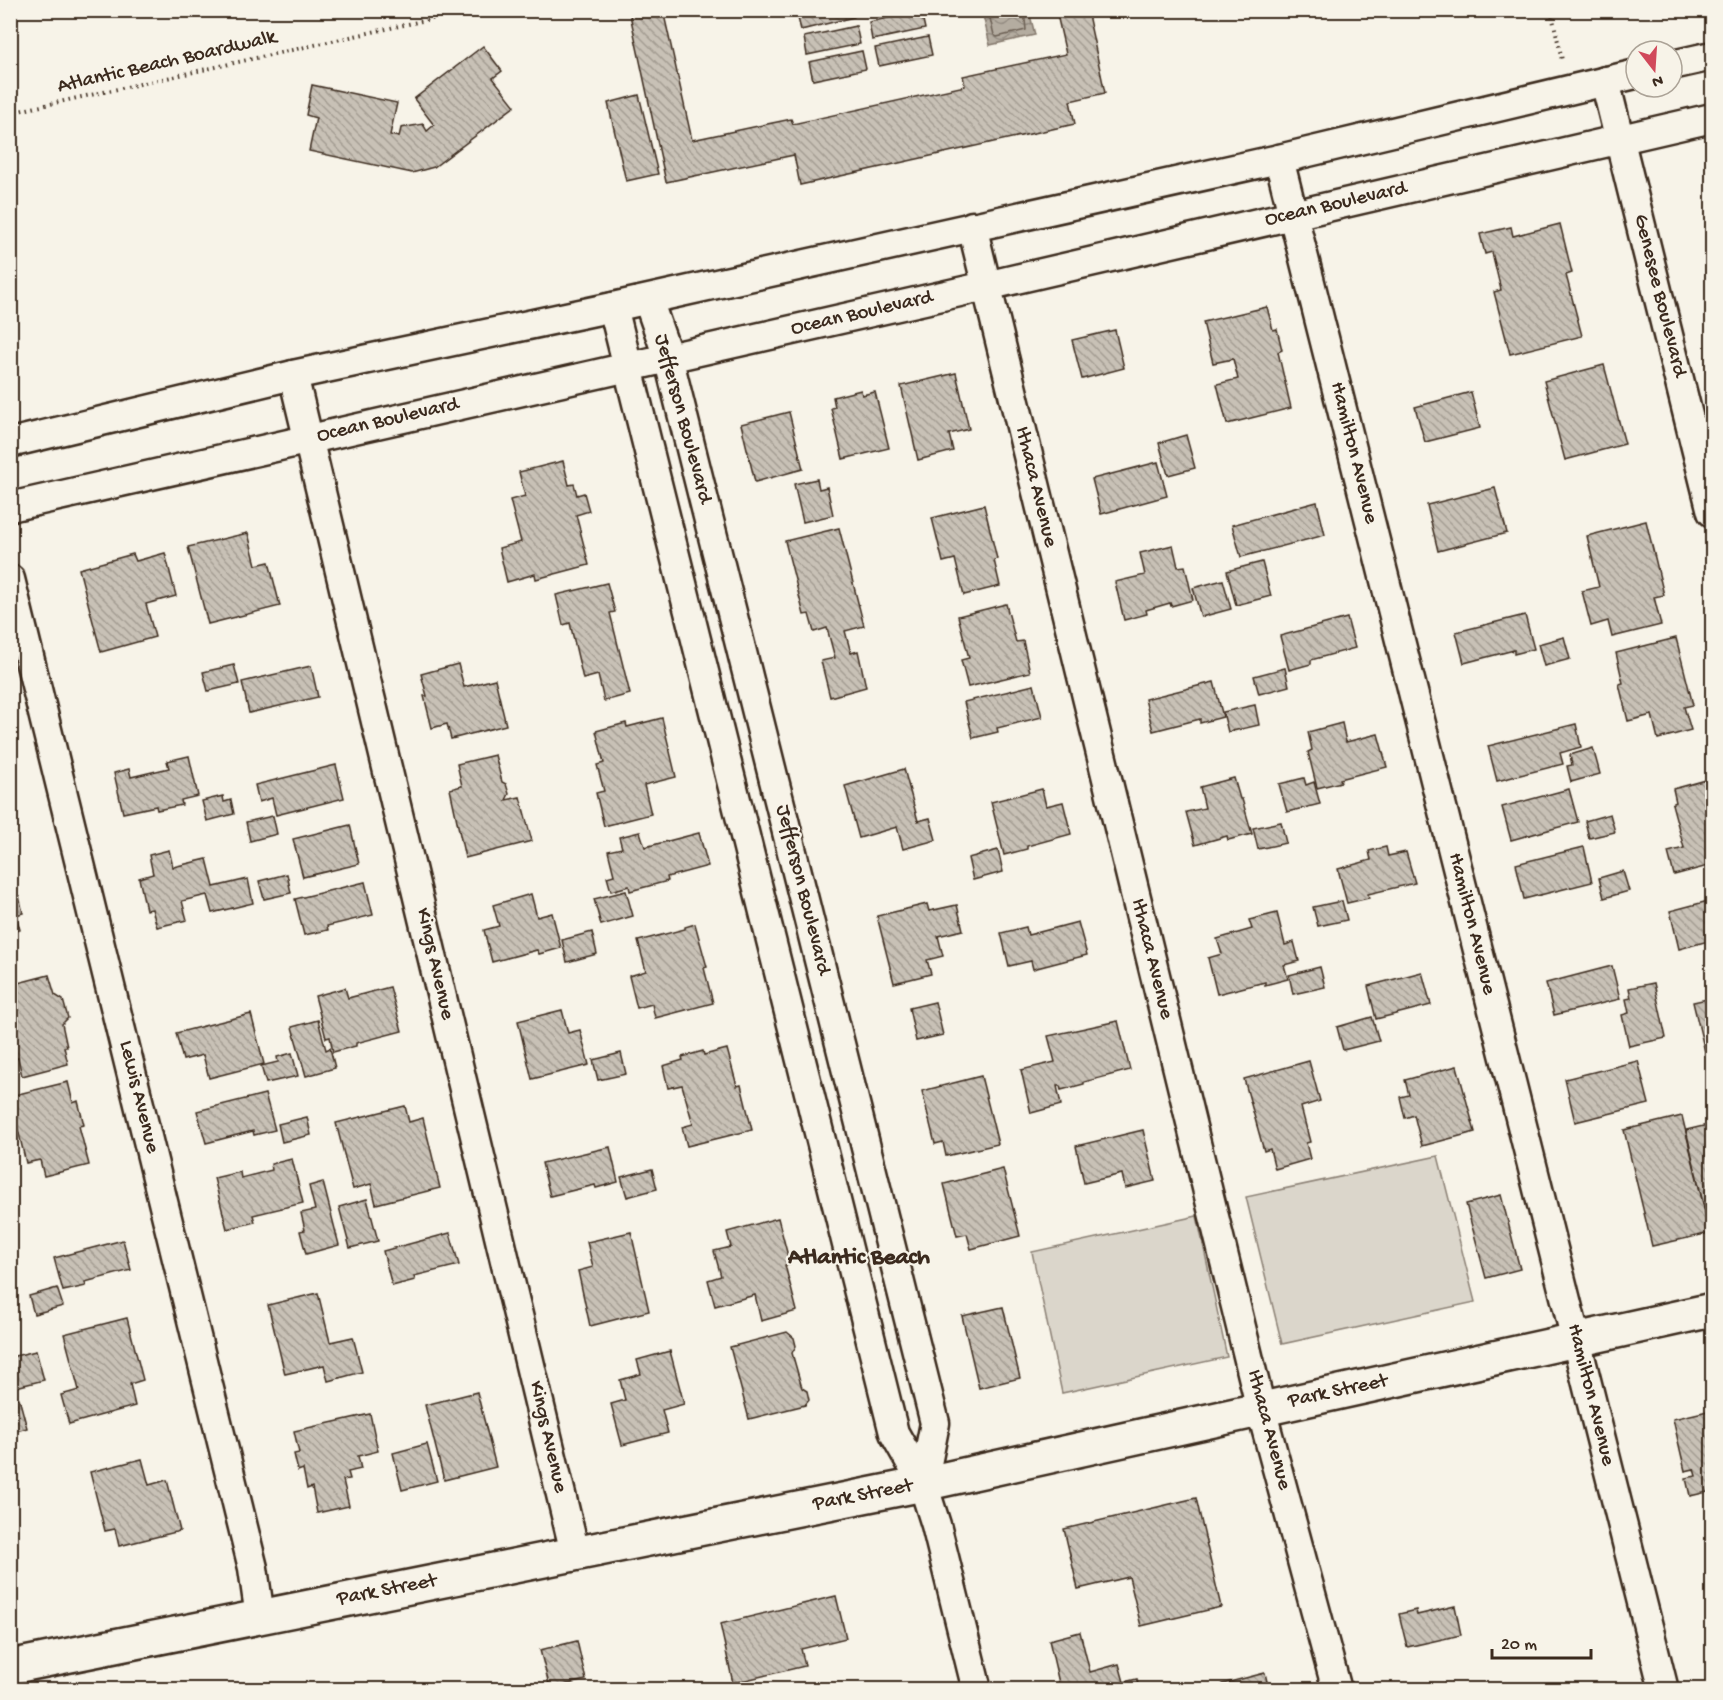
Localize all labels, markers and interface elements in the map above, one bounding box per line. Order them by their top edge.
street label: Atlantic Beach Boardwalk [55,25,282,100]
north arrow [1624,39,1684,99]
text: N [1649,69,1665,91]
street label: Ocean Boulevard [1263,176,1411,233]
street label: Genesee Boulevard [1627,212,1692,382]
street label: Ocean Boulevard [789,285,937,342]
street label: Jefferson Boulevard [647,332,717,508]
street label: Hamilton Avenue [1323,379,1383,528]
street label: Ocean Boulevard [315,392,463,449]
street label: Ithaca Avenue [1008,424,1062,551]
street label: Jefferson Boulevard [769,802,836,979]
street label: Hamilton Avenue [1441,850,1501,999]
street label: Ithaca Avenue [1124,896,1178,1023]
street label: Kings Avenue [409,906,459,1023]
street label: Lewis Avenue [112,1038,164,1157]
district label: Atlantic Beach [787,1244,930,1273]
street label: Hamilton Avenue [1560,1321,1620,1470]
street label: Ithaca Avenue [1240,1367,1296,1494]
street label: Park Street [1285,1369,1392,1415]
street label: Kings Avenue [522,1379,572,1496]
street label: Park Street [810,1474,917,1518]
street label: Park Street [334,1569,441,1613]
scale bar [1492,1622,1591,1660]
text: 20 m [1501,1635,1537,1656]

